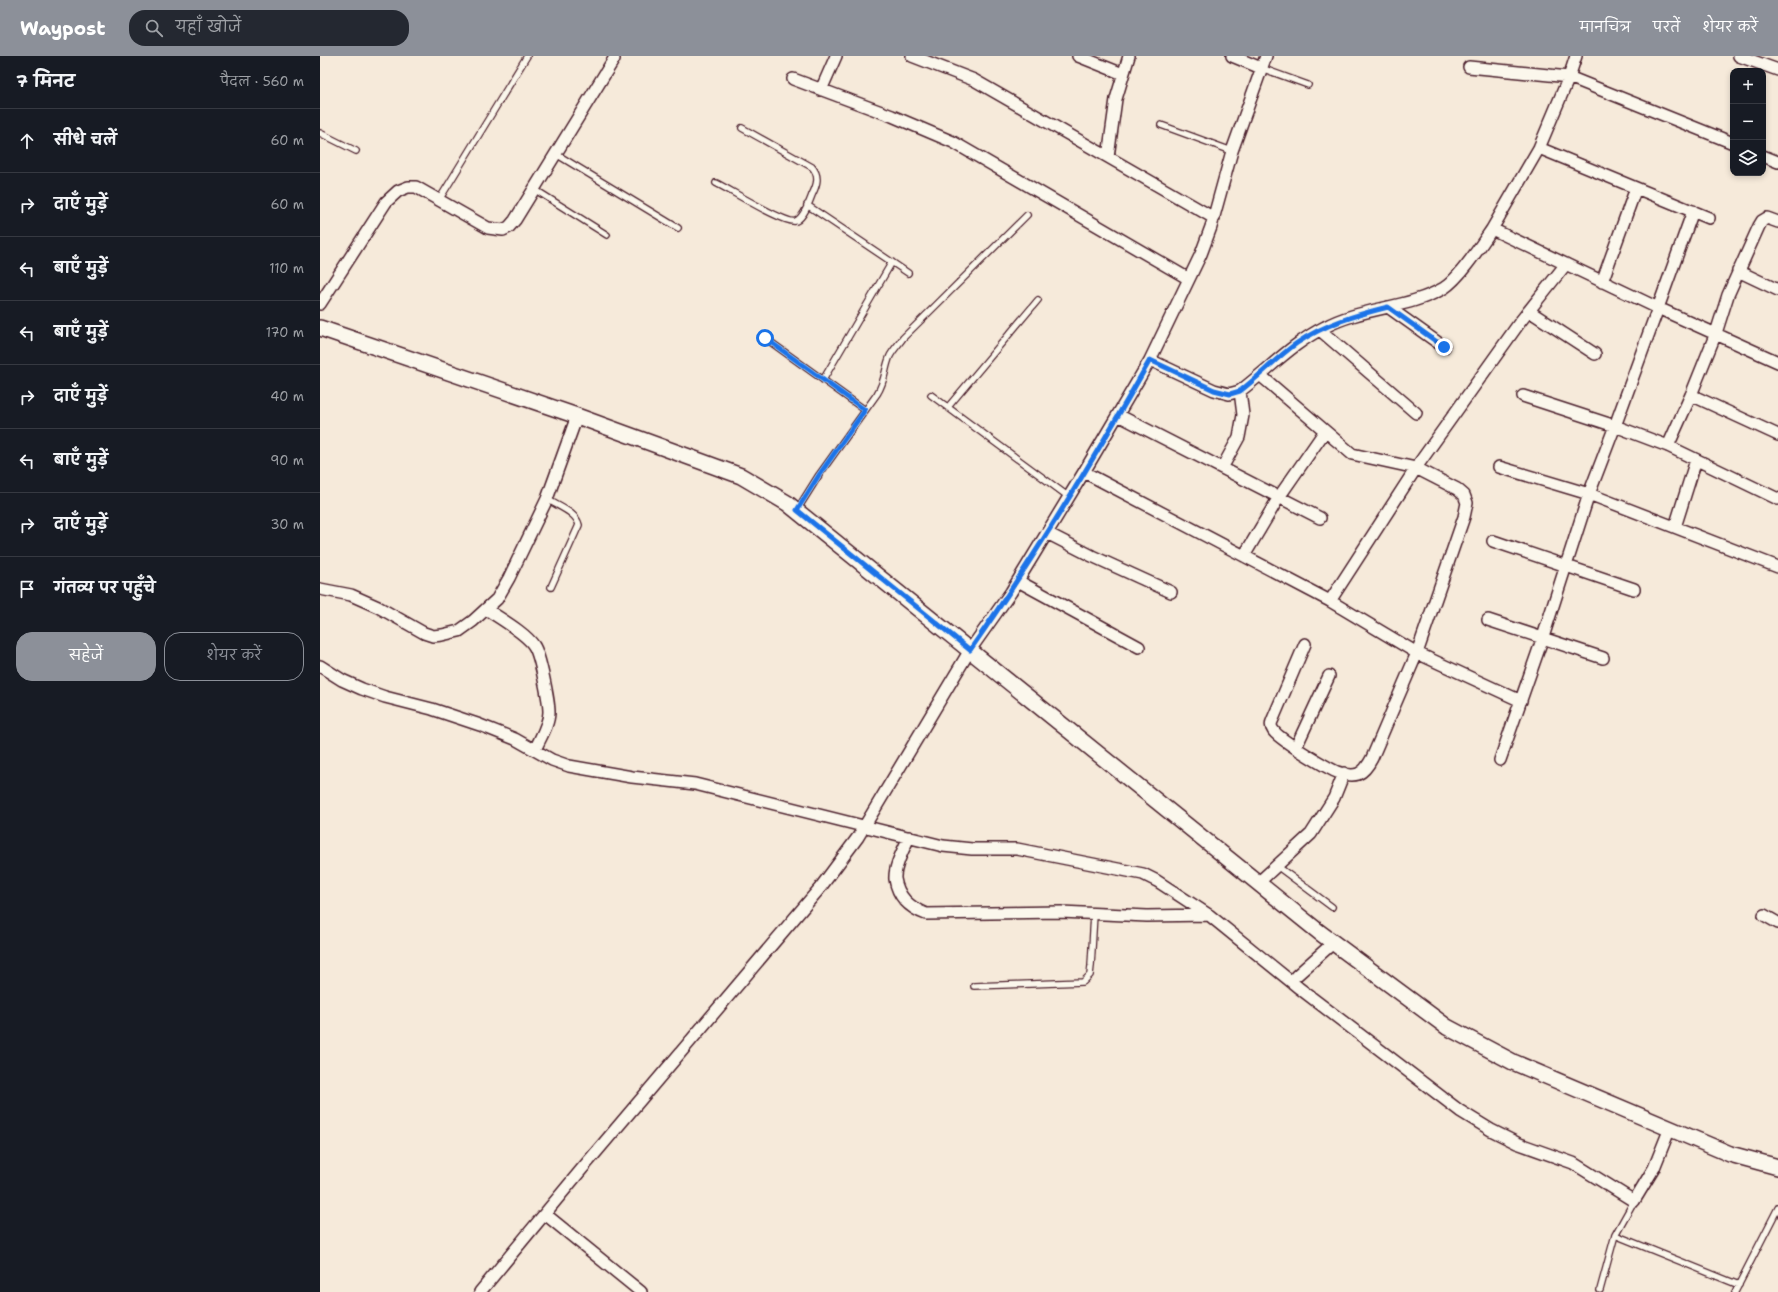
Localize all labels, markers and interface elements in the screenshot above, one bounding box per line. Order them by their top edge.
search box [129,10,409,46]
text: Waypost [20,16,105,41]
icon: search [143,17,165,39]
text: यहाँ खोजें [175,17,241,37]
text: मानचित्र [1579,18,1631,36]
text: परतें [1653,18,1680,36]
text: शेयर करें [1702,18,1758,36]
map controls [1730,68,1766,176]
button: + [1730,68,1766,104]
text: 7 मिनट [16,70,75,92]
text: पैदल · 560 m [220,73,304,90]
button: − [1730,104,1766,140]
icon: ahead [16,130,38,152]
text: सीधे चलें [54,130,117,150]
text: 60 m [271,132,304,149]
button: layers [1730,140,1766,176]
icon: right [16,194,38,216]
text: दाएँ मुड़ें [54,194,108,214]
text: 60 m [271,196,304,213]
icon: left [16,258,38,280]
text: बाएँ मुड़ें [54,258,108,278]
text: 110 m [269,260,304,277]
icon: left [16,322,38,344]
text: बाएँ मुड़ें [54,322,108,342]
text: 170 m [266,324,304,341]
route start [756,329,774,347]
route end [1435,338,1453,356]
icon: right [16,386,38,408]
text: दाएँ मुड़ें [54,386,108,406]
text: 40 m [270,388,304,405]
icon: left [16,450,38,472]
text: बाएँ मुड़ें [54,450,108,470]
text: 90 m [270,452,304,469]
icon: right [16,514,38,536]
text: दाएँ मुड़ें [54,514,108,534]
text: 30 m [270,516,304,533]
icon: arrive [16,578,38,600]
text: गंतव्य पर पहुँचे [54,578,156,598]
button: सहेजें [16,632,156,681]
button: शेयर करें [164,632,304,681]

